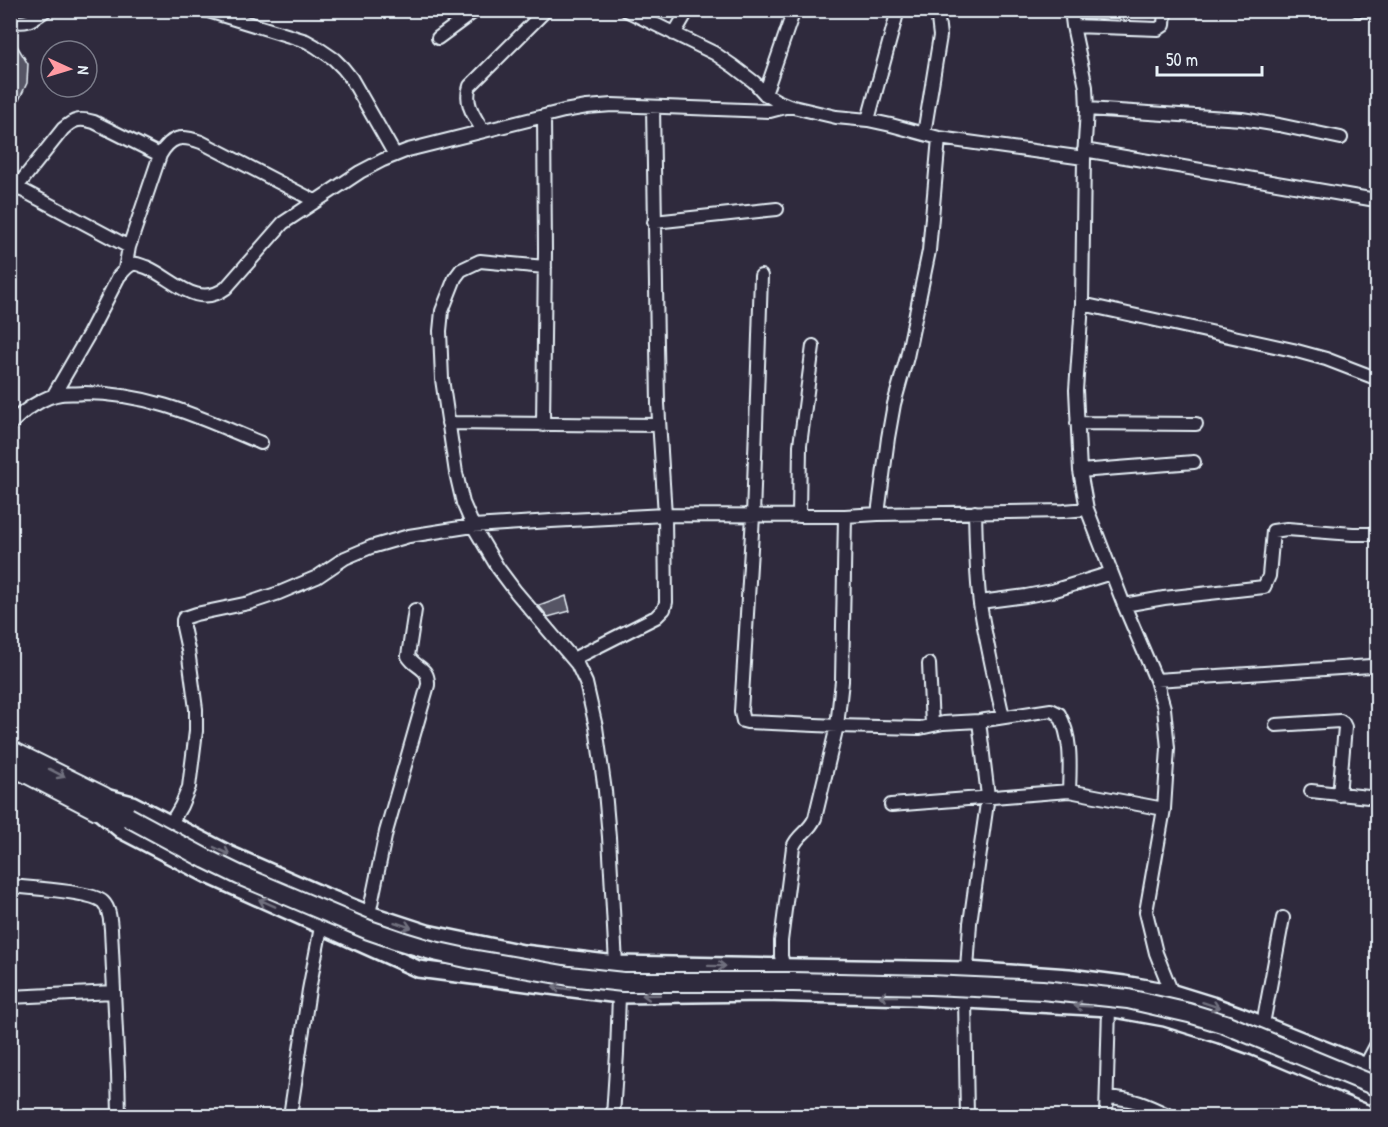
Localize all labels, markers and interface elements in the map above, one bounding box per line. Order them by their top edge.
north arrow [39,39,99,99]
scale bar [1157,39,1262,77]
text: 50 m [1166,47,1198,72]
text: N [73,65,95,76]
one-way arrow [48,767,66,779]
one-way arrow [213,846,231,857]
one-way arrow [259,896,277,908]
one-way arrow [393,920,412,931]
one-way arrow [706,960,726,972]
one-way arrow [551,982,571,993]
one-way arrow [642,989,662,1001]
one-way arrow [879,990,899,1002]
one-way arrow [1201,1000,1220,1011]
one-way arrow [1074,1001,1093,1012]

